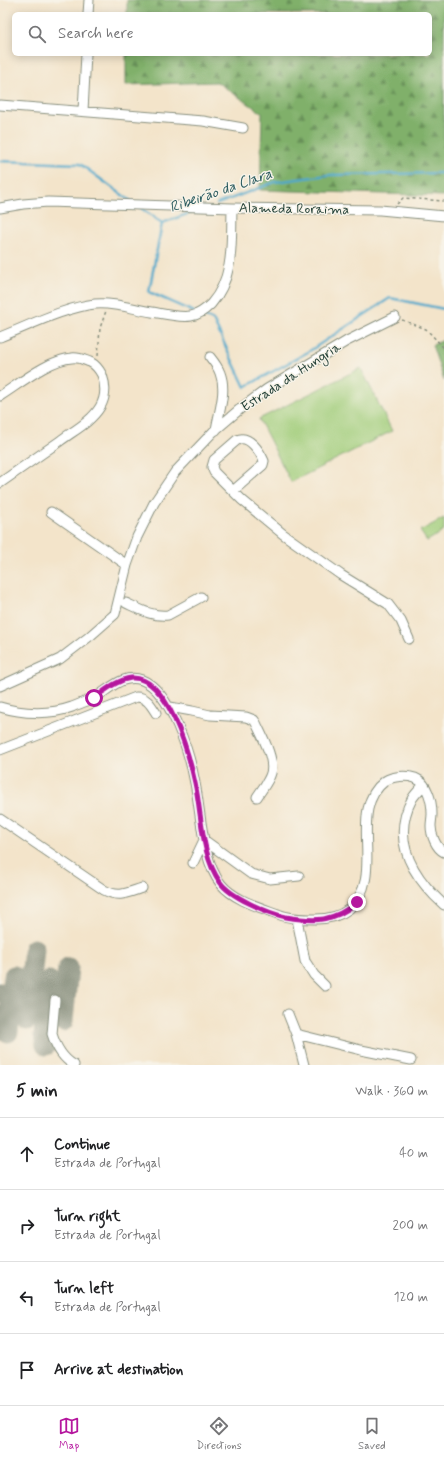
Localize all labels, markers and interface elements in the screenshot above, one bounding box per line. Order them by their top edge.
search box [12,12,432,56]
icon: search [26,23,48,45]
text: Search here [58,24,134,44]
water label: Ribeirão da Clara [167,164,275,218]
street label: Alameda Roraima [239,199,350,219]
street label: Estrada da Hungria [238,338,345,417]
route start [85,689,103,707]
route end [348,893,366,911]
text: 5 min [16,1080,58,1102]
text: Walk · 360 m [355,1083,428,1100]
text: Continue [54,1135,110,1155]
icon: ahead [16,1143,38,1165]
text: 40 m [399,1145,428,1162]
text: Estrada de Portugal [54,1155,161,1172]
text: Turn right [54,1207,121,1227]
icon: right [16,1215,38,1237]
text: 200 m [393,1217,428,1234]
text: Estrada de Portugal [54,1227,161,1244]
text: Turn left [54,1279,114,1299]
icon: left [16,1287,38,1309]
text: 120 m [394,1289,428,1306]
text: Estrada de Portugal [54,1299,161,1316]
icon: arrive [16,1359,38,1381]
text: Arrive at destination [54,1360,183,1380]
tab: Map [58,1415,80,1453]
tab: Directions [196,1415,242,1453]
tab: Saved [358,1415,386,1453]

